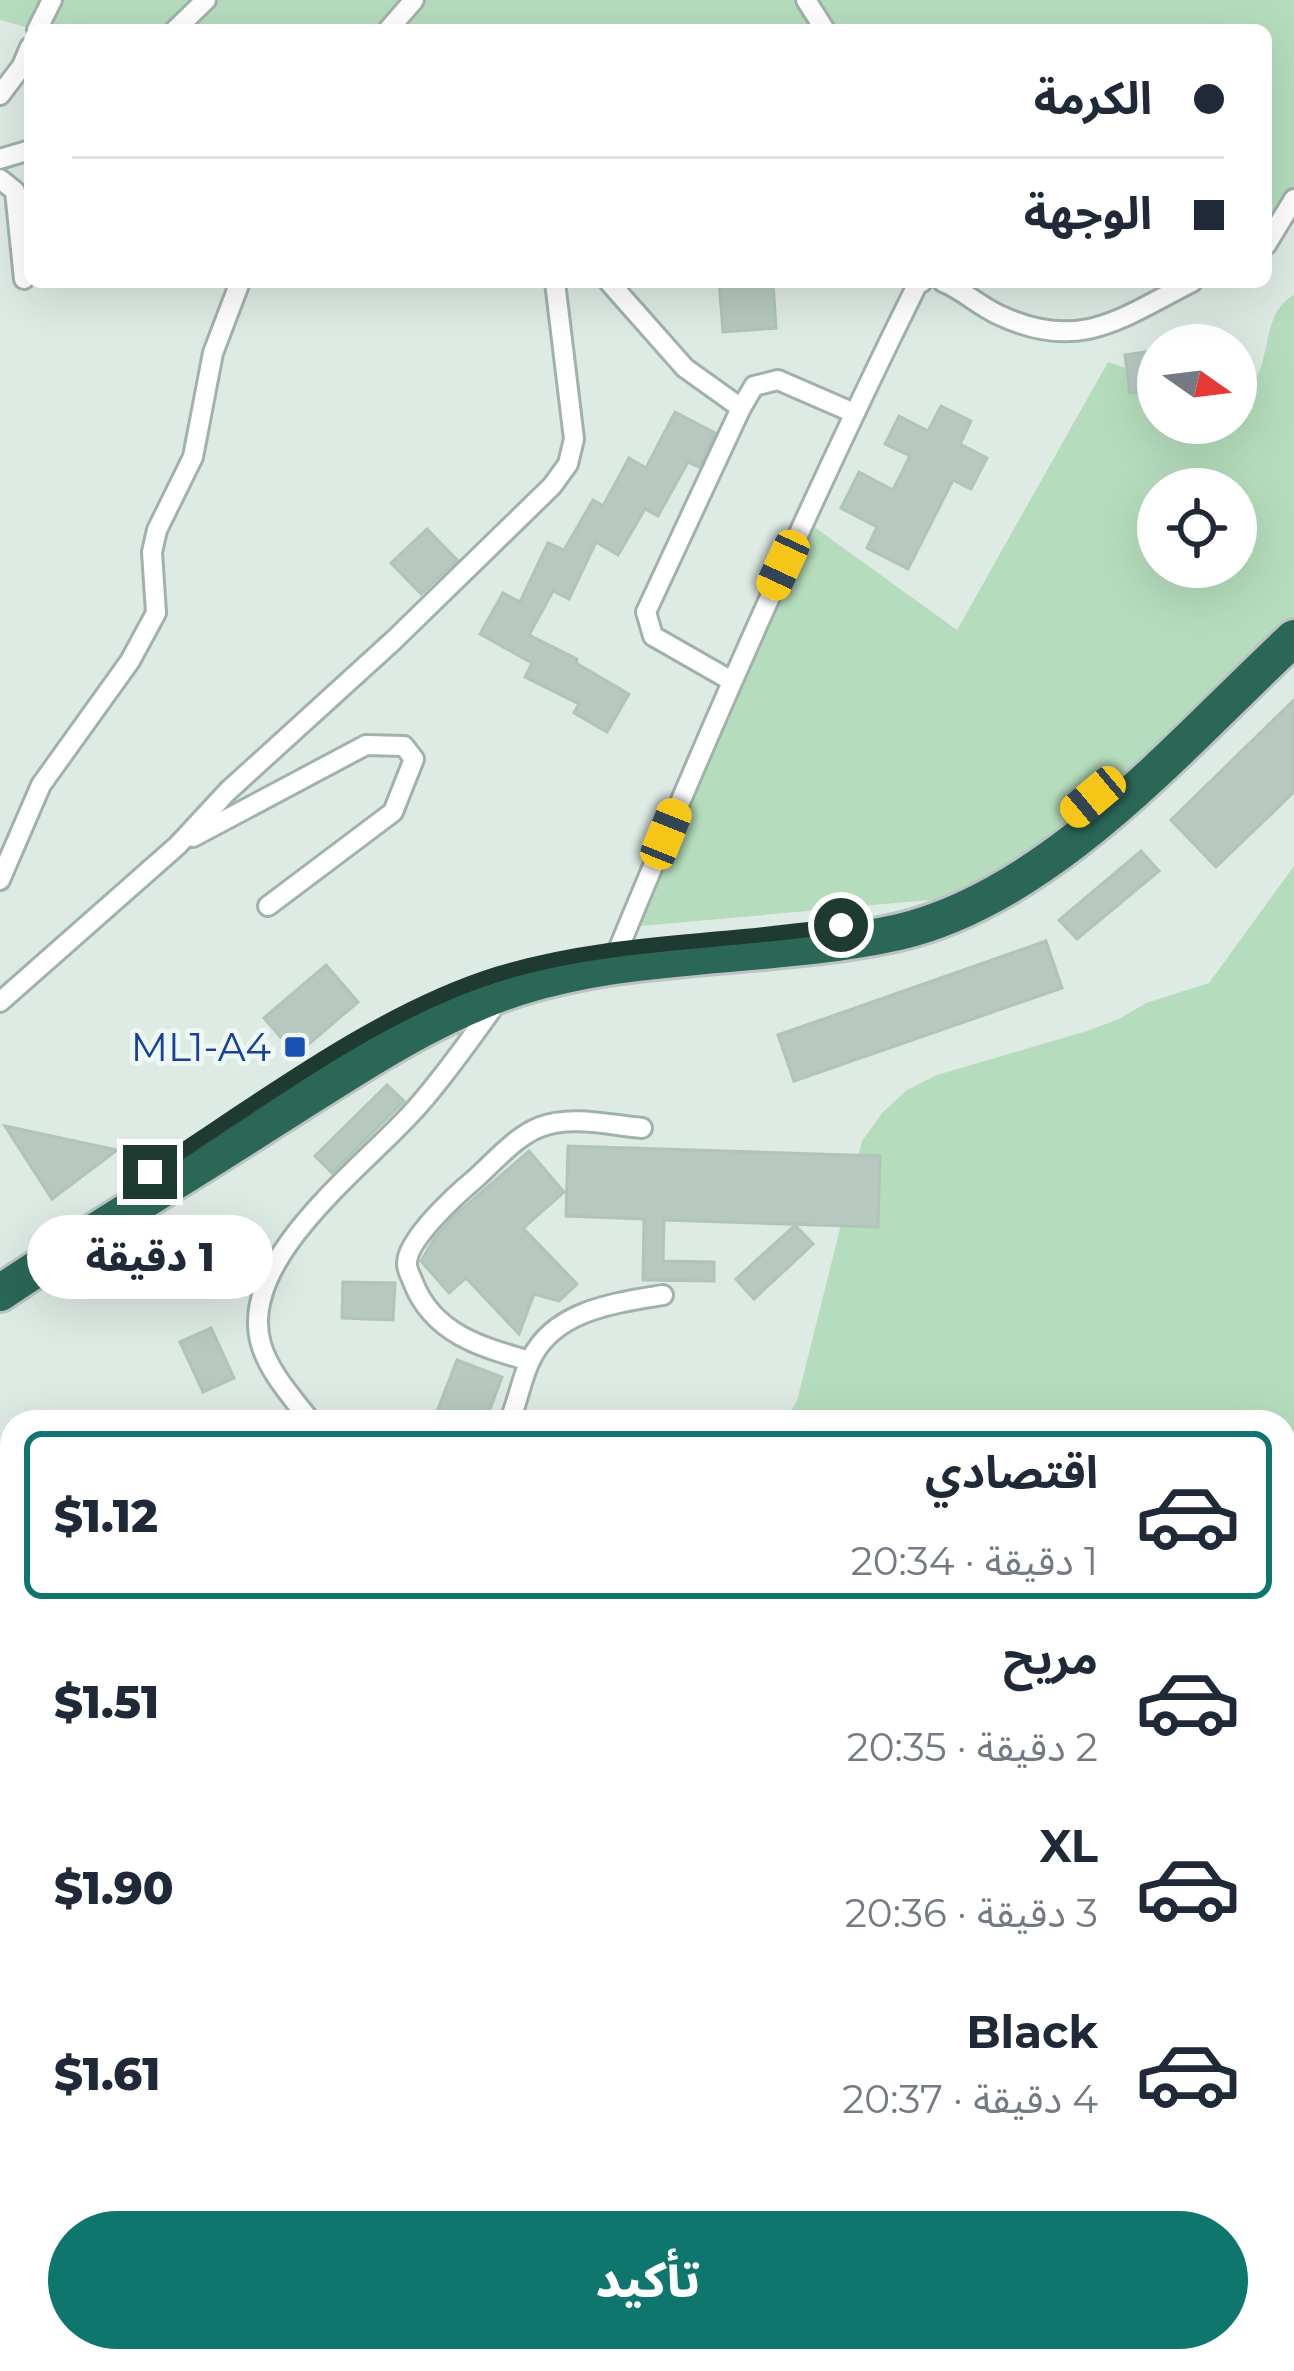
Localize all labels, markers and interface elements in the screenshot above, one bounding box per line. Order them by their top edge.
text: الكرمة [1034,70,1152,125]
text: الوجهة [1024,185,1152,240]
north arrow [1137,324,1257,444]
map controls [1137,324,1257,588]
button: locate [1137,468,1257,588]
car [751,525,815,605]
car [1054,760,1132,834]
car [636,794,696,874]
route start [814,898,868,952]
place label: ML1-A4 [131,1023,271,1071]
marker: ML1-A4 [282,1034,308,1060]
route end [123,1145,177,1199]
callout: 1 دقيقة [27,1214,273,1298]
text: 1 دقيقة [86,1233,214,1281]
text: اقتصادي [925,1444,1098,1499]
icon: car [1134,1461,1242,1569]
text: $1.12 [54,1488,158,1543]
text: 1 دقيقة · 20:34 [851,1537,1098,1585]
text: مريح [1003,1630,1098,1685]
icon: car [1134,1647,1242,1755]
text: $1.51 [54,1674,159,1729]
text: 2 دقيقة · 20:35 [847,1723,1098,1771]
text: XL [1040,1818,1098,1873]
icon: car [1134,1833,1242,1941]
text: $1.90 [54,1860,174,1915]
text: 3 دقيقة · 20:36 [845,1889,1098,1937]
text: Black [966,2004,1098,2059]
icon: car [1134,2019,1242,2127]
text: $1.61 [54,2046,160,2101]
text: 4 دقيقة · 20:37 [842,2075,1098,2123]
button: تأكيد [48,2211,1248,2349]

